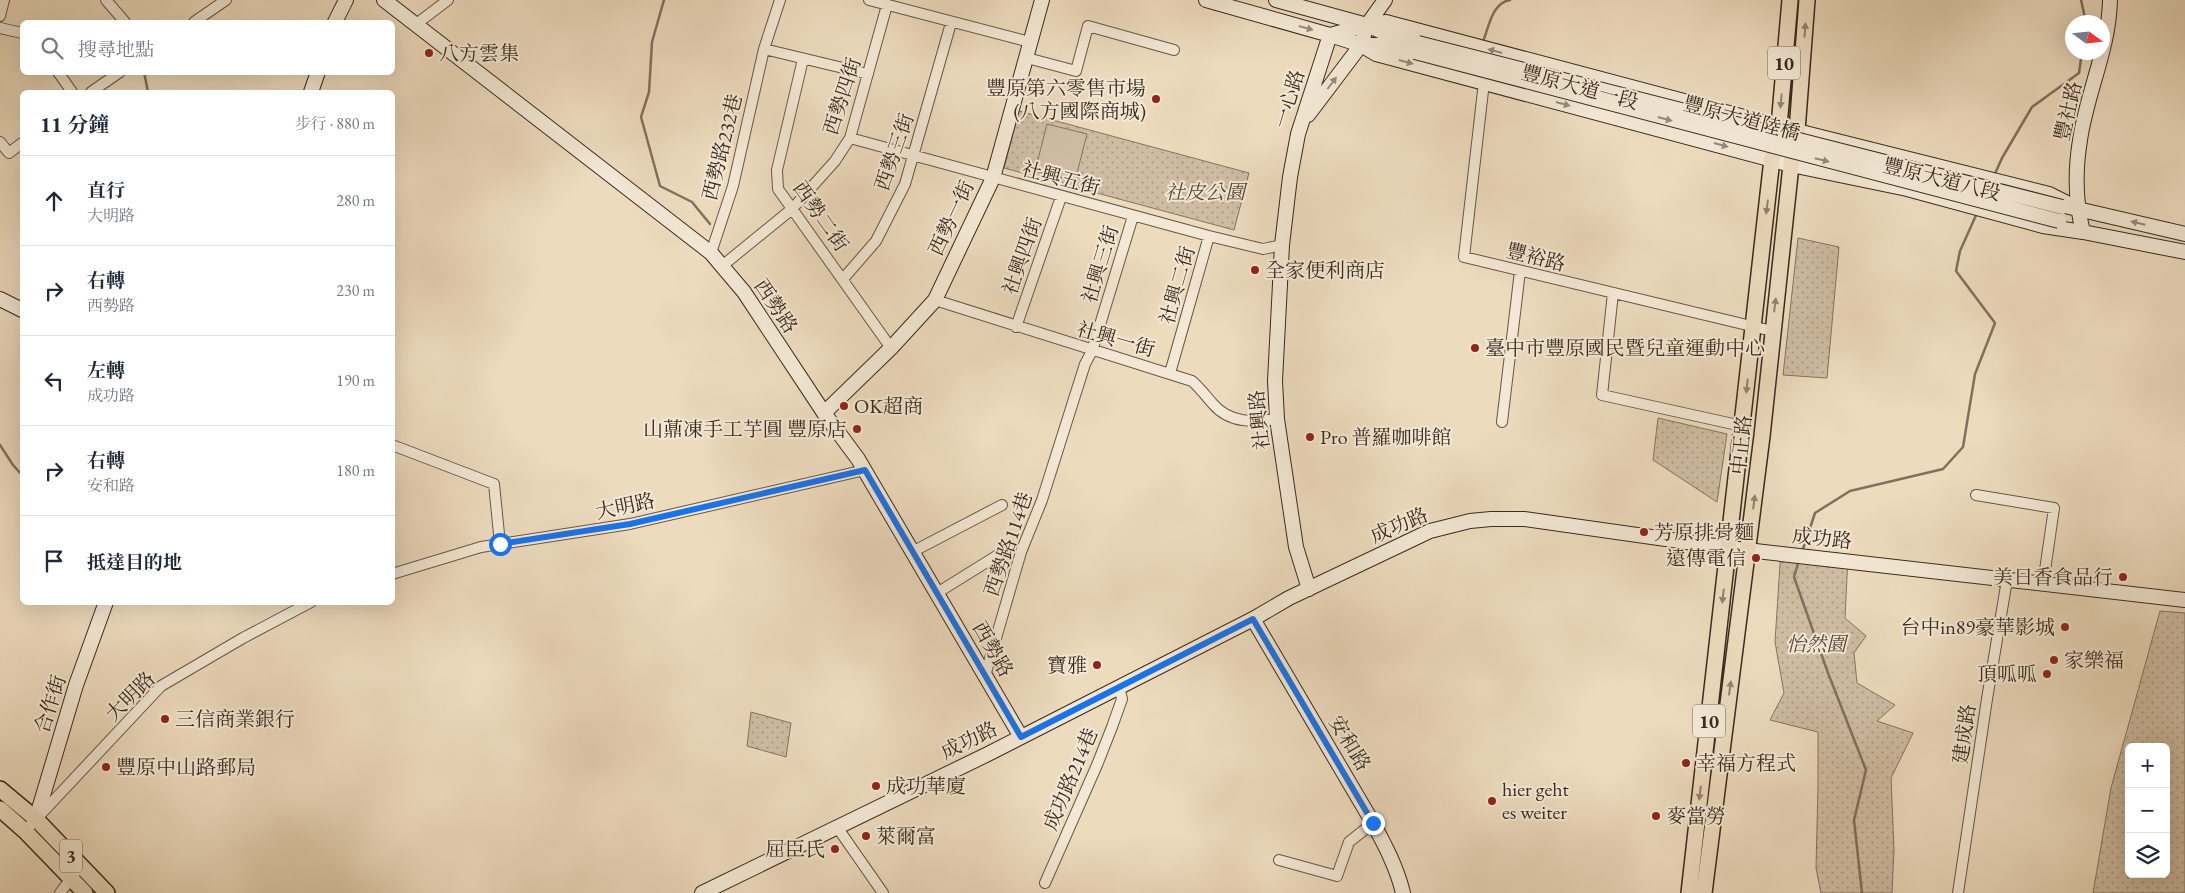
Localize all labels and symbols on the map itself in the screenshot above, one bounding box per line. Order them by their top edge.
north arrow [2065,15,2110,60]
one-way arrow [1801,22,1809,38]
one-way arrow [1298,24,1313,32]
place label: 八方雲集 [439,40,519,66]
road number: 10 [1768,46,1800,80]
marker: 八方雲集 [423,47,435,59]
one-way arrow [1487,47,1502,55]
street label: 西勢四街 [817,54,867,138]
one-way arrow [1399,58,1414,66]
street label: 豐原大道一段 [1519,59,1641,115]
street label: 一心路 [1268,67,1310,131]
place label: 豐原第六零售市場 (八方國際商城) [986,75,1146,124]
one-way arrow [1327,76,1337,90]
street label: 豐社路 [2049,79,2087,143]
street label: 豐原大道陸橋 [1681,90,1803,146]
street label: 西勢路232巷 [696,91,748,203]
marker: 豐原第六零售市場 (八方國際商城) [1150,93,1162,105]
one-way arrow [1777,93,1785,109]
one-way arrow [1556,100,1571,108]
street label: 西勢三街 [869,110,919,194]
one-way arrow [1657,115,1672,123]
one-way arrow [1713,141,1728,149]
street label: 豐原大道八段 [1881,152,2003,206]
street label: 社興五街 [1019,155,1103,201]
one-way arrow [1814,156,1829,164]
street label: 西勢二街 [787,176,855,256]
street label: 西勢一街 [922,176,980,260]
park label: 社皮公園 [1165,179,1248,205]
one-way arrow [1763,200,1771,216]
street label: 社興四街 [997,214,1047,298]
one-way arrow [2130,219,2145,227]
street label: 社興三街 [1076,222,1124,306]
street label: 豐裕路 [1504,237,1568,277]
street label: 社興二街 [1153,243,1201,327]
place label: 全家便利商店 [1265,257,1385,283]
marker: 全家便利商店 [1249,264,1261,276]
street label: 西勢路 [748,274,804,338]
one-way arrow [1771,297,1779,313]
street label: 社興一街 [1074,315,1158,363]
place label: 臺中市豐原國民暨兒童運動中心 [1485,335,1765,361]
marker: 臺中市豐原國民暨兒童運動中心 [1469,342,1481,354]
one-way arrow [1743,379,1751,395]
street label: 社興路 [1243,389,1275,451]
place label: OK超商 [854,393,923,419]
marker: OK超商 [838,400,850,412]
street label: 中正路 [1725,414,1757,476]
place label: 山薡凍手工芋圓 豐原店 [643,416,847,442]
marker: 山薡凍手工芋圓 豐原店 [851,423,863,435]
place label: Pro 普羅咖啡館 [1320,424,1452,450]
marker: Pro 普羅咖啡館 [1304,431,1316,443]
street label: 大明路 [593,487,657,525]
street label: 西勢路114巷 [978,488,1038,600]
one-way arrow [1750,493,1758,509]
street label: 成功路 [1366,501,1432,549]
place label: 芳原排骨麵 [1654,519,1754,545]
street label: 成功路 [1791,522,1853,554]
marker: 芳原排骨麵 [1638,526,1650,538]
route start [489,533,512,556]
place label: 遠傳電信 [1666,545,1746,571]
marker: 遠傳電信 [1750,552,1762,564]
place label: 美日香食品行 [1993,564,2113,590]
marker: 美日香食品行 [2117,571,2129,583]
one-way arrow [1719,589,1727,605]
place label: 台中in89豪華影城 [1900,614,2055,640]
street label: 西勢路 [967,617,1019,681]
marker: 台中in89豪華影城 [2059,621,2071,633]
park label: 怡然園 [1786,631,1849,657]
place label: 家樂福 [2064,647,2124,673]
place label: 寶雅 [1047,652,1087,678]
marker: 家樂福 [2048,654,2060,666]
marker: 寶雅 [1091,659,1103,671]
place label: 頂呱呱 [1977,661,2037,687]
street label: 大明路 [100,666,160,726]
marker: 頂呱呱 [2041,668,2053,680]
street label: 合作街 [28,671,72,737]
one-way arrow [1726,680,1734,696]
street label: 建成路 [1947,702,1981,766]
road number: 10 [1693,704,1725,738]
place label: 三信商業銀行 [175,706,295,732]
street label: 安和路 [1323,711,1377,775]
marker: 三信商業銀行 [159,713,171,725]
street label: 成功路 [936,715,1002,765]
street label: 成功路214巷 [1037,724,1103,834]
place label: 幸福方程式 [1696,750,1796,776]
place label: 豐原中山路郵局 [116,754,256,780]
marker: 幸福方程式 [1680,757,1692,769]
marker: 豐原中山路郵局 [100,761,112,773]
place label: 成功華廈 [886,773,966,799]
place label: hier geht es weiter [1502,776,1569,825]
marker: 成功華廈 [870,780,882,792]
one-way arrow [1696,785,1704,801]
marker: hier geht es weiter [1486,795,1498,807]
place label: 麥當勞 [1666,803,1726,829]
marker: 麥當勞 [1650,810,1662,822]
route end [1362,812,1385,835]
place label: 萊爾富 [876,823,936,849]
marker: 萊爾富 [860,830,872,842]
place label: 屈臣氏 [765,836,825,862]
road number: 3 [60,839,82,872]
marker: 屈臣氏 [829,843,841,855]

